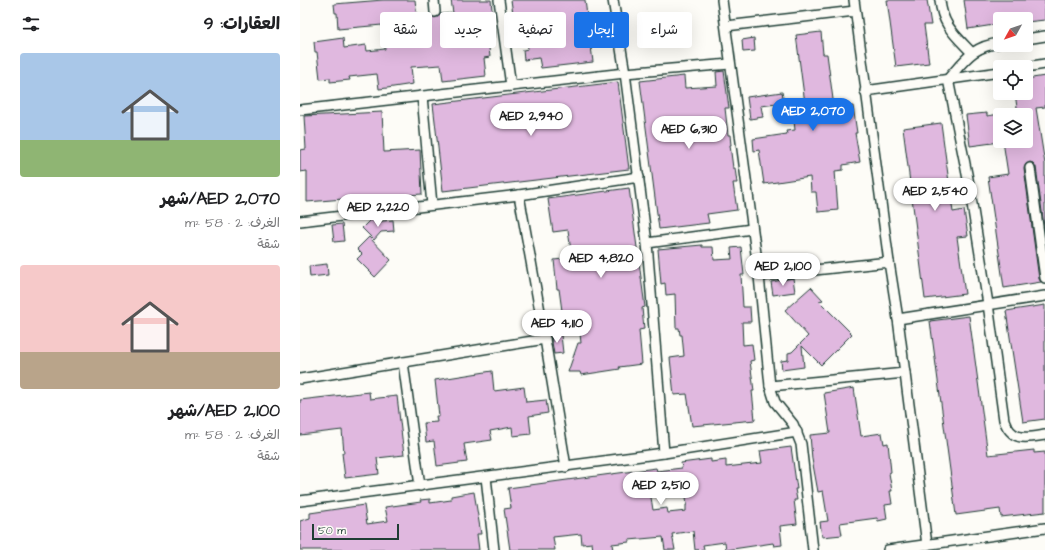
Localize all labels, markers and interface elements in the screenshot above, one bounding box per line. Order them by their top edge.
text: العقارات: 9 [204,12,280,36]
chip: شقة [380,12,432,48]
chip: جديد [440,12,496,48]
chip: تصفية [504,12,566,48]
chip: إيجار [574,12,629,48]
chip: شراء [637,12,692,48]
north arrow [993,12,1033,52]
map controls [993,12,1033,148]
icon: filters [20,13,42,35]
button: locate [993,60,1033,100]
icon: home [114,79,186,151]
pin: AED 2,070 [767,98,859,132]
text: AED 2,070 [781,102,845,120]
pin: AED 2,940 [485,103,577,137]
text: AED 2,940 [499,107,563,125]
button: layers [993,108,1033,148]
pin: AED 6,310 [643,116,735,150]
text: AED 6,310 [661,120,717,138]
pin: AED 2,540 [889,178,981,212]
text: AED 2,540 [902,182,968,200]
text: AED 2,070/شهر [161,187,280,211]
pin: AED 2,220 [332,194,424,228]
text: AED 2,220 [347,198,409,216]
text: الغرف: 2 · 58 m² [185,214,280,232]
text: شقة [257,235,280,253]
pin: AED 4,820 [555,245,647,279]
text: AED 4,820 [569,249,633,267]
pin: AED 2,100 [737,253,829,287]
text: AED 2,100 [754,257,812,275]
icon: home [114,291,186,363]
pin: AED 4,110 [511,310,603,344]
text: AED 4,110 [531,314,583,332]
text: AED 2,100/شهر [169,399,280,423]
text: الغرف: 2 · 58 m² [185,426,280,444]
text: شقة [257,447,280,465]
pin: AED 2,510 [615,472,707,506]
text: AED 2,510 [632,476,690,494]
scale bar [312,522,399,541]
text: 50 m [318,523,346,538]

